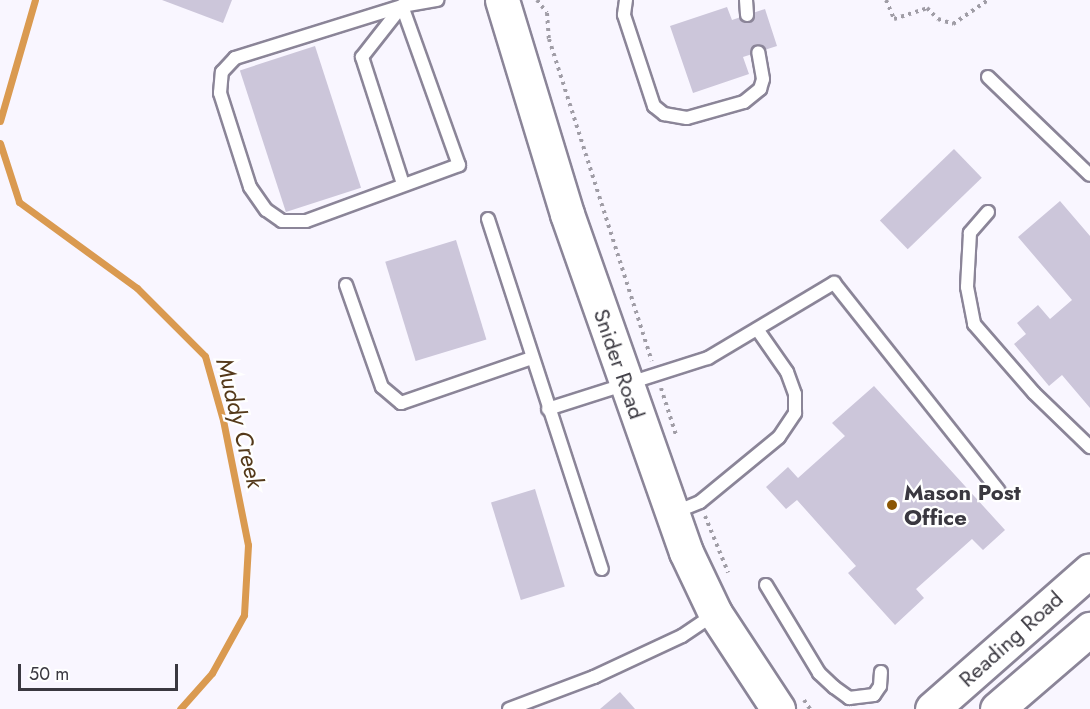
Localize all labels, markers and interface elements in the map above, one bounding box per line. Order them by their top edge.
street label: Snider Road [588,305,650,423]
water label: Muddy Creek [210,355,270,491]
place label: Mason Post Office [904,479,1021,530]
marker: Mason Post Office [885,498,899,512]
street label: Reading Road [954,585,1068,693]
scale bar [21,652,182,690]
text: 50 m [29,661,69,687]

